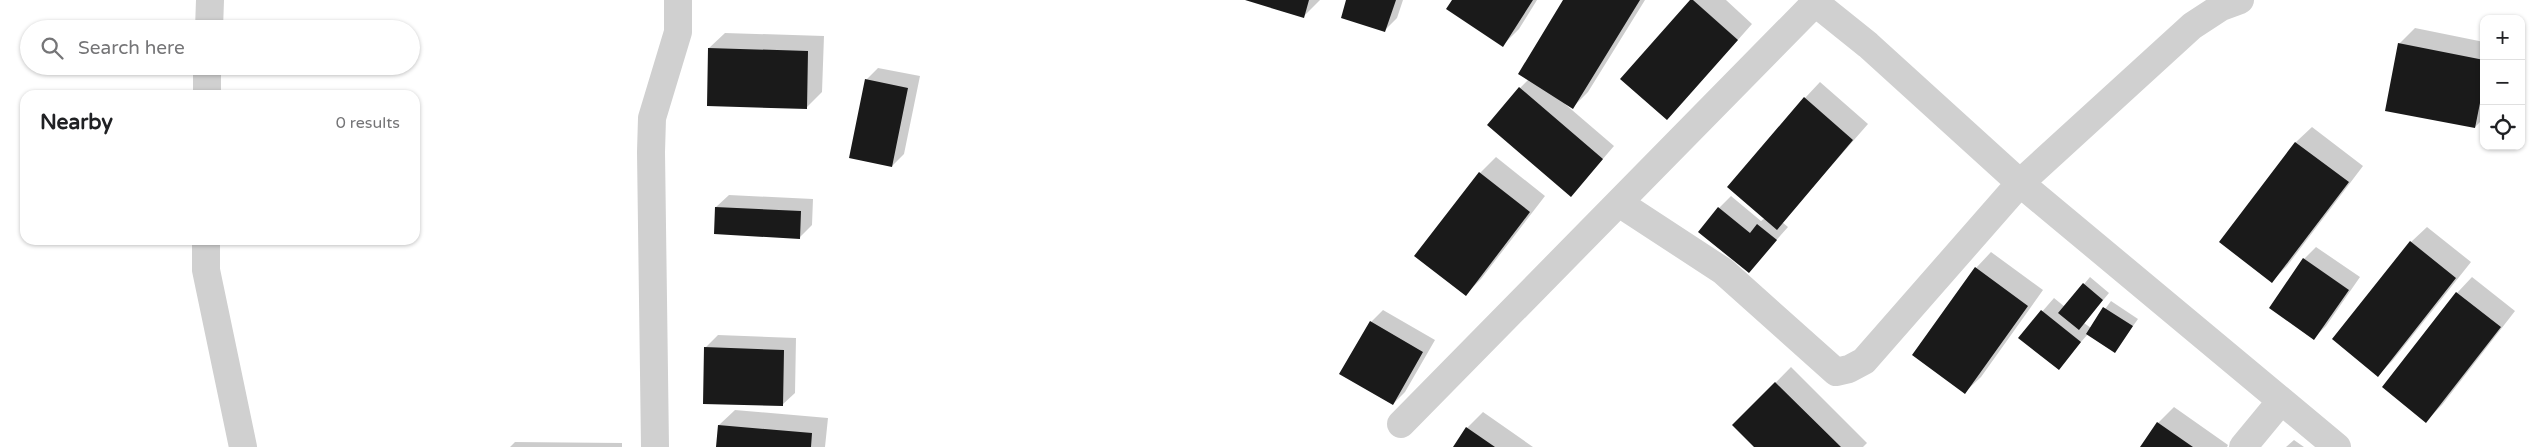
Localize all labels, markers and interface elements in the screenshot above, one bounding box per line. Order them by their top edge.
map controls [2480,15,2525,150]
button: + [2480,15,2525,60]
search box [20,20,420,75]
icon: search [38,34,66,62]
text: Search here [78,37,185,59]
button: − [2480,60,2525,105]
button: locate [2480,105,2525,150]
text: Nearby [40,110,113,135]
text: 0 results [336,113,400,133]

